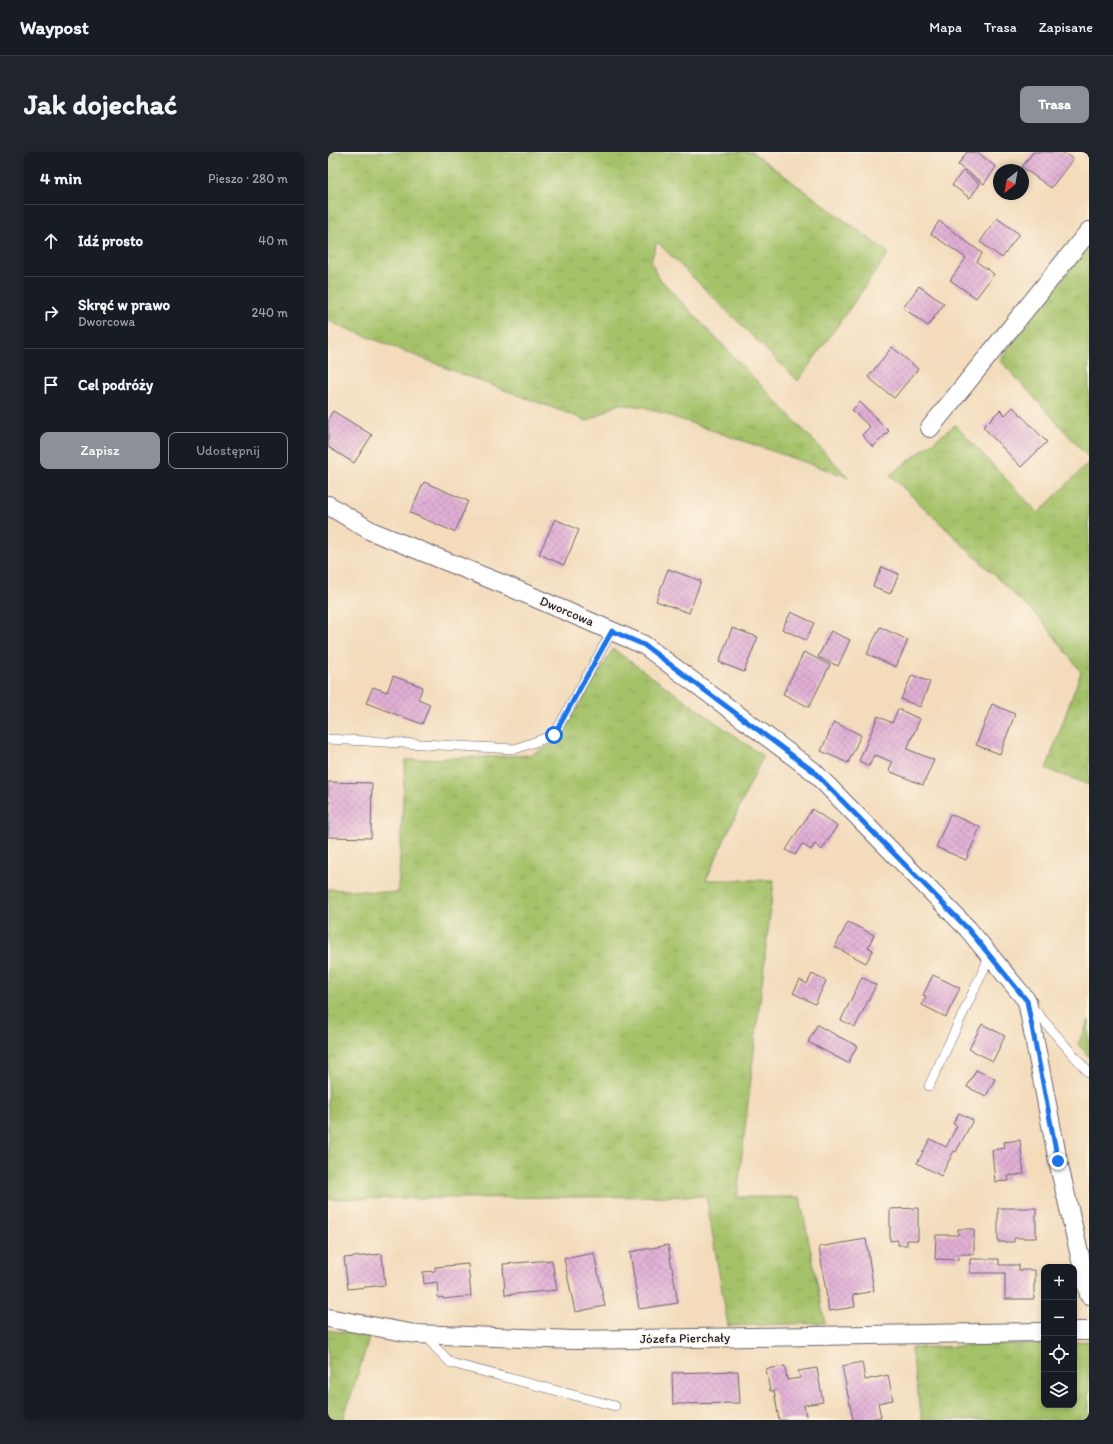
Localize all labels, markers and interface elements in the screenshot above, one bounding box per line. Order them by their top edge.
text: Waypost [20,16,89,39]
text: Mapa [929,19,962,36]
text: Trasa [984,19,1017,36]
text: Zapisane [1039,19,1093,36]
button: Trasa [1020,86,1089,123]
text: Jak dojechać [24,87,177,121]
north arrow [993,164,1029,200]
text: 4 min [40,168,82,188]
text: Pieszo · 280 m [208,171,288,186]
icon: ahead [40,230,62,252]
text: Idź prosto [78,232,143,250]
text: 40 m [258,233,288,248]
text: Skręć w prawo [78,296,170,314]
icon: right [40,302,62,324]
text: 240 m [251,305,288,320]
text: Dworcowa [78,314,135,329]
icon: arrive [40,374,62,396]
text: Cel podróży [78,376,153,394]
button: Zapisz [40,432,160,469]
button: Udostępnij [168,432,288,469]
street label: Dworcowa [538,593,597,629]
route start [545,726,563,744]
route end [1049,1152,1067,1170]
map controls [1041,1264,1077,1408]
button: + [1041,1264,1077,1300]
button: − [1041,1300,1077,1336]
street label: Józefa Pierchały [640,1330,730,1346]
button: locate [1041,1336,1077,1372]
button: layers [1041,1372,1077,1408]

